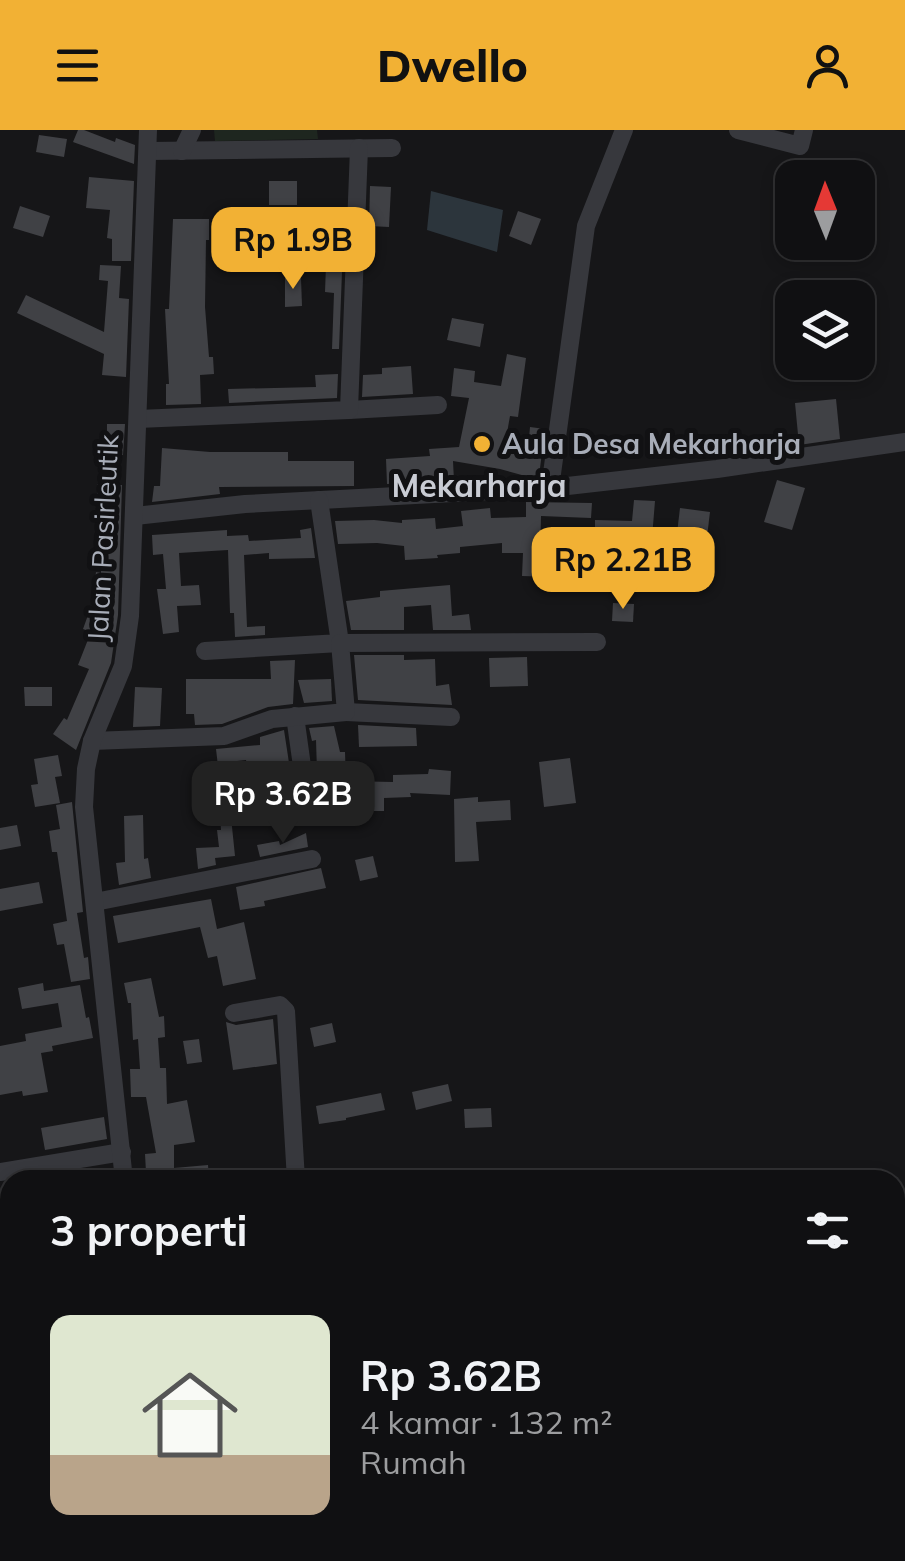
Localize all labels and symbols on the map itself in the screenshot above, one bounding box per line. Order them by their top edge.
north arrow [775,160,875,260]
pin: Rp 1.9B [201,207,385,292]
place label: Aula Desa Mekarharja [502,426,801,461]
street label: Jalan Pasirleutik [80,433,125,642]
marker: Aula Desa Mekarharja [471,433,493,455]
district label: Mekarharja [391,465,567,505]
pin: Rp 2.21B [520,527,726,612]
pin: Rp 3.62B [180,761,386,846]

